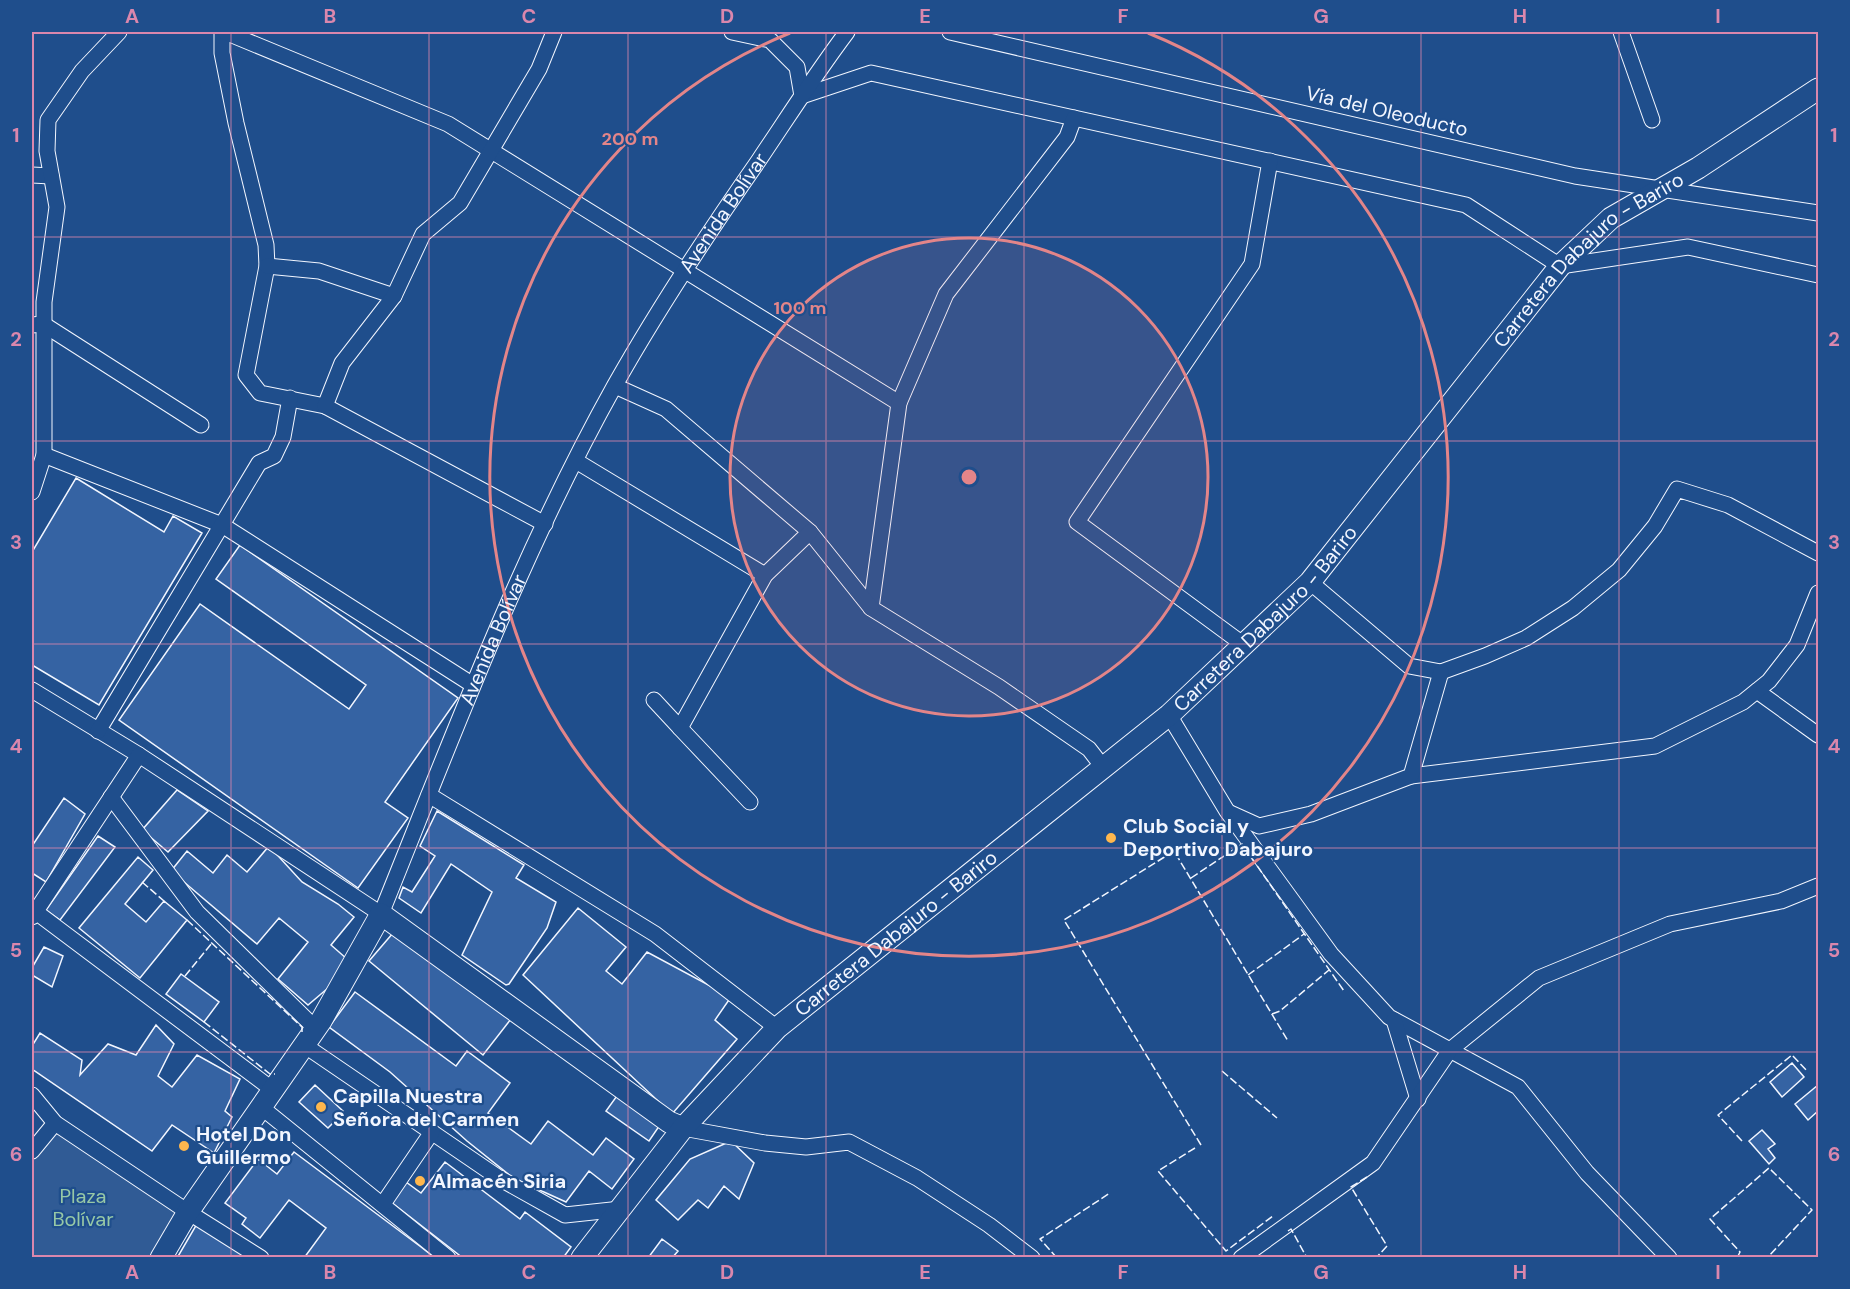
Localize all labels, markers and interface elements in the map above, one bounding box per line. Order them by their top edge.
text: A [125,3,139,29]
text: B [324,3,336,29]
text: C [522,3,536,29]
text: D [720,3,734,29]
text: E [919,3,931,29]
text: F [1117,3,1129,29]
text: G [1313,3,1329,29]
text: H [1513,3,1527,29]
text: I [1715,3,1721,29]
street label: Vía del Oleoducto [1303,80,1471,142]
text: 1 [12,122,20,148]
text: 1 [1830,122,1838,148]
text: 200 m [602,127,658,151]
street label: Avenida Bolívar [673,148,773,278]
street label: Carretera Dabajuro - Bariro [1488,166,1688,353]
text: 100 m [773,296,827,320]
text: 2 [10,326,22,352]
text: 2 [1828,326,1840,352]
centre of rings [959,467,979,487]
street label: Carretera Dabajuro - Bariro [1168,520,1363,717]
text: 3 [10,529,22,555]
text: 3 [1828,529,1840,555]
street label: Avenida Bolívar [453,570,532,709]
text: 4 [10,733,23,759]
text: 4 [1828,733,1841,759]
place label: Club Social y Deportivo Dabajuro [1123,813,1313,862]
marker: Club Social y Deportivo Dabajuro [1104,831,1118,845]
street label: Carretera Dabajuro - Bariro [789,844,1003,1022]
text: 5 [10,937,22,963]
text: 5 [1828,937,1840,963]
place label: Capilla Nuestra Señora del Carmen [333,1083,519,1132]
marker: Capilla Nuestra Señora del Carmen [314,1100,328,1114]
place label: Hotel Don Guillermo [196,1121,291,1170]
marker: Hotel Don Guillermo [177,1139,191,1153]
text: 6 [10,1141,22,1167]
text: 6 [1828,1141,1840,1167]
place label: Almacén Siria [432,1168,566,1194]
marker: Almacén Siria [413,1174,427,1188]
park label: Plaza Bolívar [52,1183,114,1232]
text: A [125,1259,139,1285]
text: B [324,1259,336,1285]
text: C [522,1259,536,1285]
text: D [720,1259,734,1285]
text: E [919,1259,931,1285]
text: F [1117,1259,1129,1285]
text: G [1313,1259,1329,1285]
text: H [1513,1259,1527,1285]
text: I [1715,1259,1721,1285]

